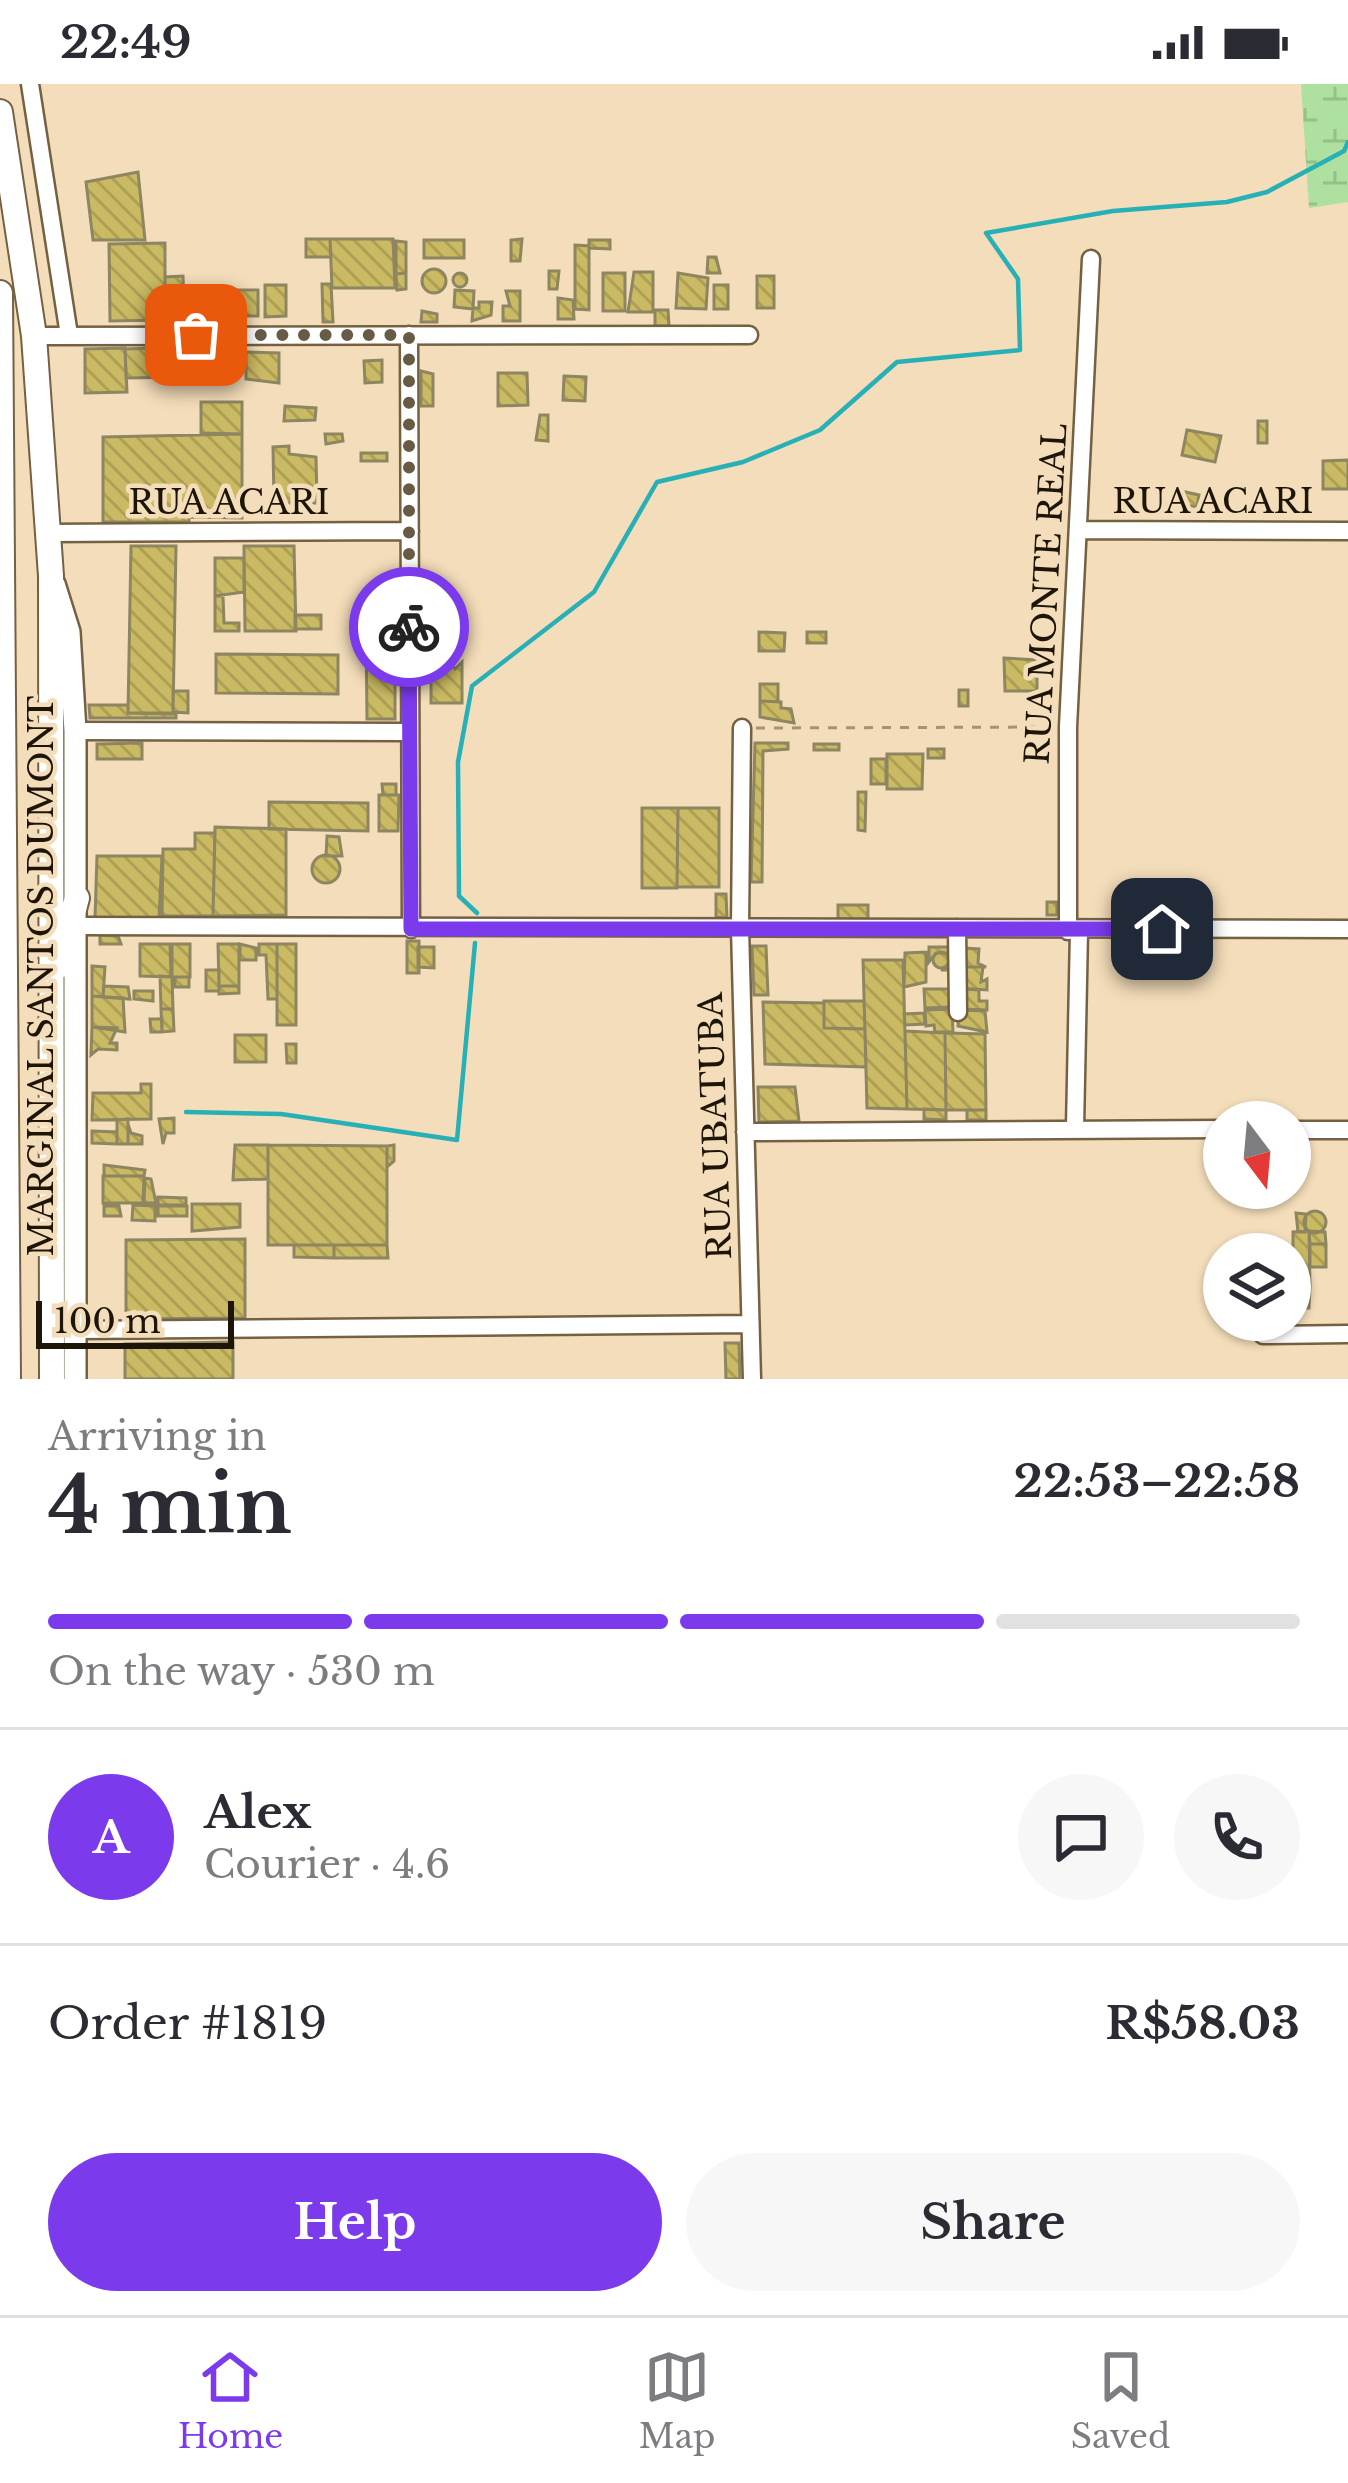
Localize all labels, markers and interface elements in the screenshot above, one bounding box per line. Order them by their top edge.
text: 22:49 [60,14,192,70]
pin [145,284,247,386]
icon: bag [163,302,229,368]
street label: RUA MONTE REAL [1017,422,1075,766]
street label: RUA ACARI [1112,481,1314,522]
street label: RUA ACARI [128,482,330,523]
courier [349,567,469,687]
icon: bike [376,594,442,660]
street label: MARGINAL SANTOS DUMONT [21,696,62,1256]
pin [1111,878,1213,980]
icon: home [1129,896,1195,962]
street label: RUA UBATUBA [690,991,740,1260]
north arrow [1203,1101,1311,1209]
map controls [1203,1101,1311,1341]
button: layers [1203,1233,1311,1341]
scale bar [36,1295,234,1348]
text: 100 m [54,1301,161,1342]
text: Arriving in [48,1412,267,1461]
text: 22:53–22:58 [1014,1453,1300,1509]
text: 4 min [48,1457,292,1554]
text: On the way · 530 m [48,1647,435,1696]
button: chat [1018,1774,1144,1900]
button: phone [1174,1774,1300,1900]
text: Alex [204,1784,311,1840]
text: A [93,1809,129,1865]
text: Courier · 4.6 [204,1840,450,1889]
text: Order #1819 [48,1995,327,2051]
text: R$58.03 [1106,1995,1300,2051]
button: Help [48,2153,662,2291]
button: Share [686,2153,1300,2291]
tab: Home [178,2344,283,2457]
tab: Map [639,2344,715,2457]
tab: Saved [1071,2344,1170,2457]

